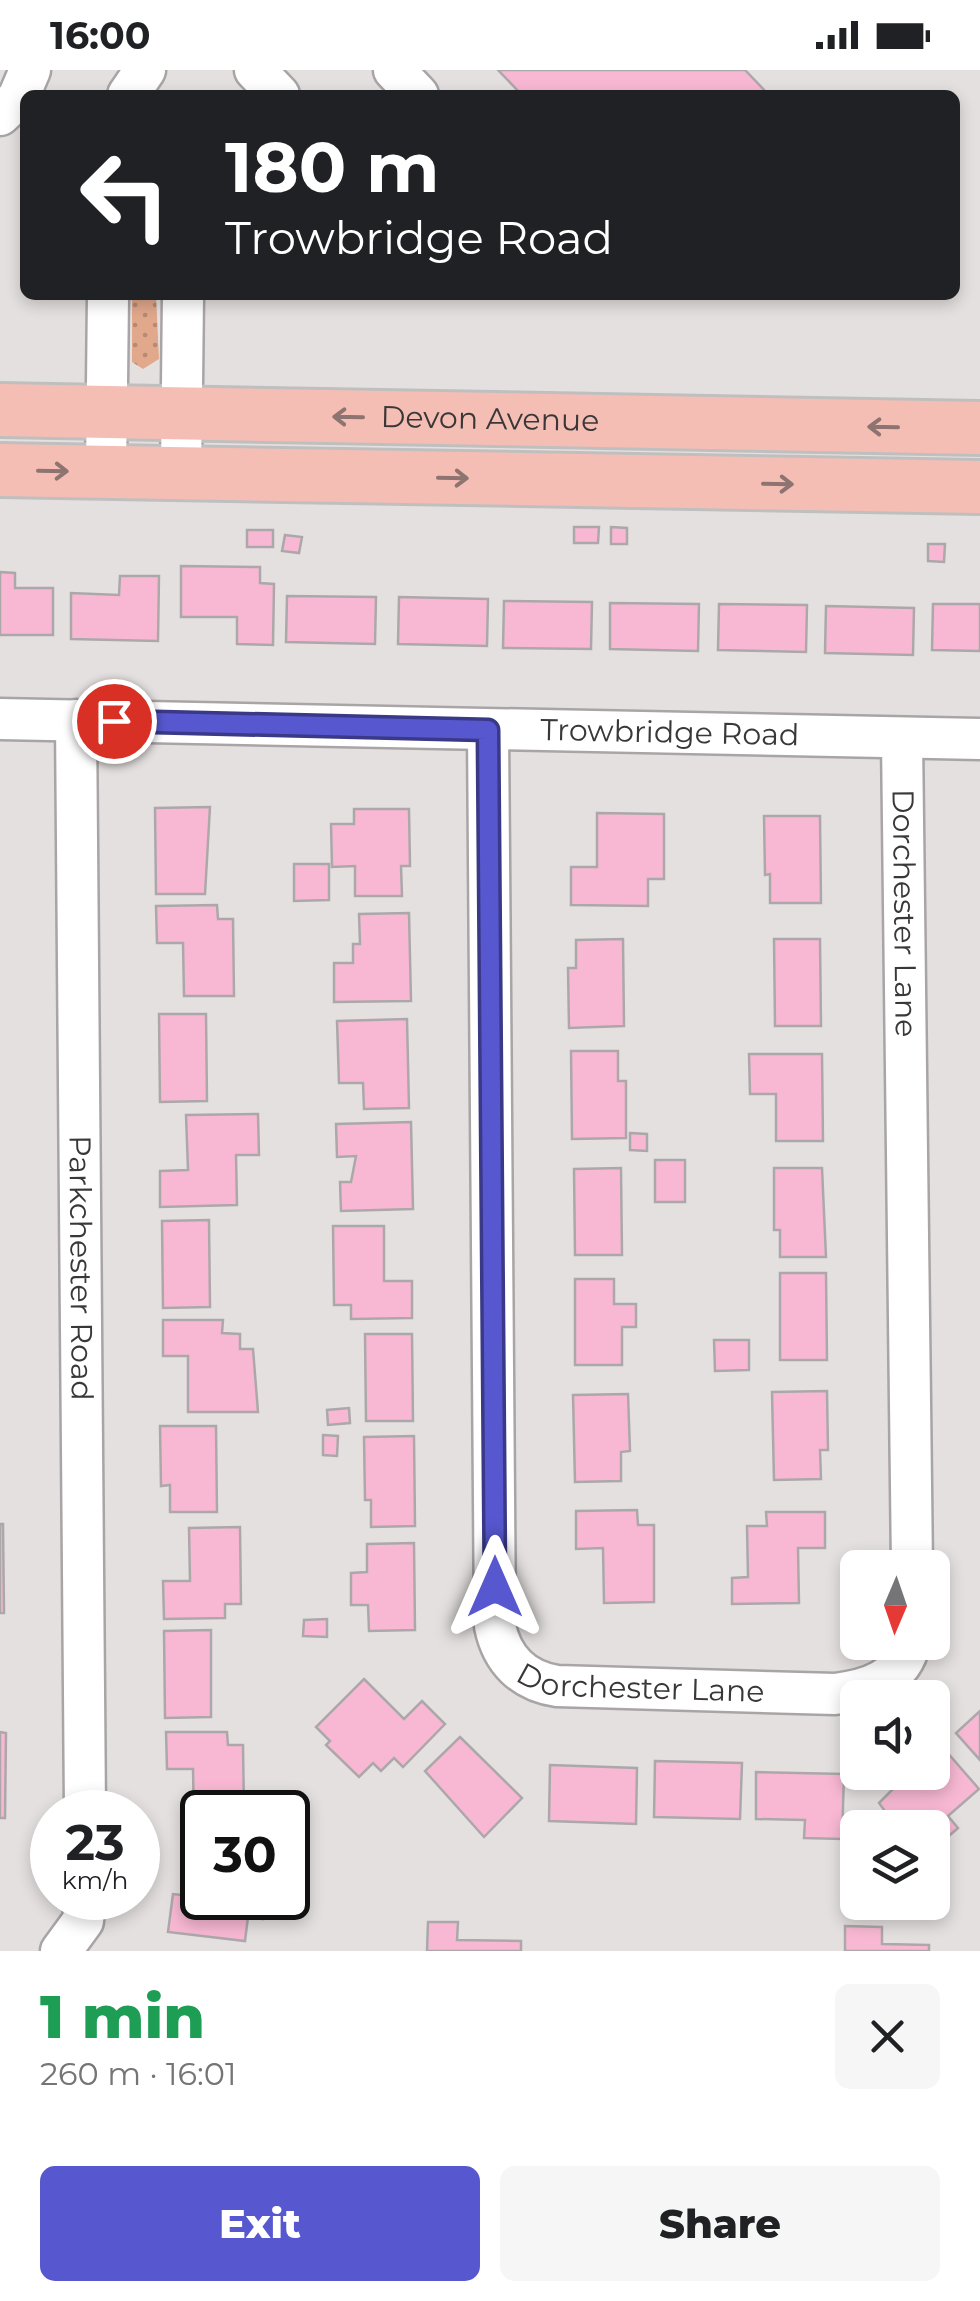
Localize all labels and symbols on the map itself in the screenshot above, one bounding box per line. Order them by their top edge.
street label: Devon Avenue [380,398,600,439]
one-way arrow [332,408,364,426]
one-way arrow [867,417,899,436]
one-way arrow [36,462,69,480]
one-way arrow [437,468,469,487]
one-way arrow [762,474,794,493]
pin [72,679,157,764]
street label: Trowbridge Road [540,711,800,753]
street label: Dorchester Lane [885,789,925,1037]
street label: Parkchester Road [61,1135,101,1401]
position arrow [443,1535,547,1639]
north arrow [840,1550,950,1660]
street label: Dorchester Lane [510,1655,765,1710]
speed limit sign: 30 [180,1790,310,1920]

